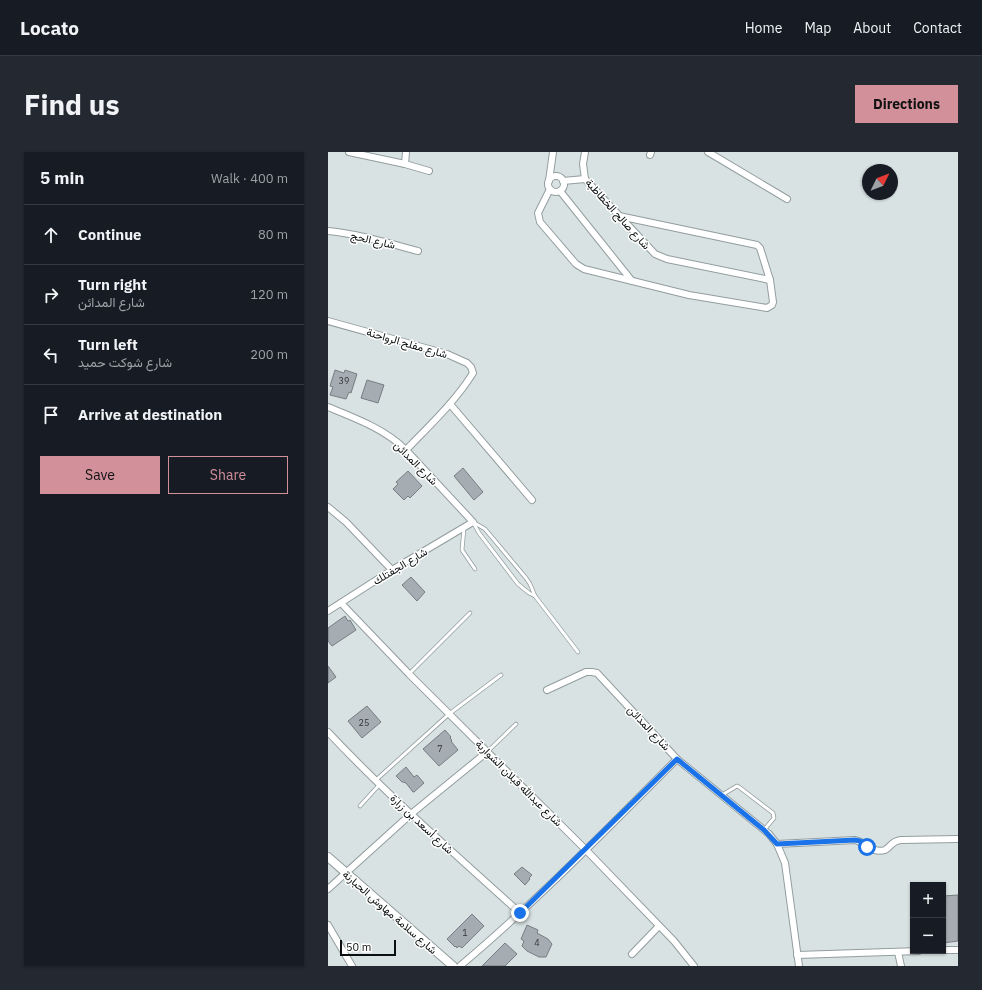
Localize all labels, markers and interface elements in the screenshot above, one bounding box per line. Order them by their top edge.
text: Locato [20,16,79,40]
text: Home [745,19,782,37]
text: Map [804,19,831,37]
text: About [853,19,891,37]
text: Contact [913,19,962,37]
button: Directions [855,85,958,123]
text: Find us [24,86,120,123]
north arrow [862,164,898,200]
text: 5 min [40,167,84,189]
text: Walk · 400 m [211,170,288,187]
street label: شارع صالح الخطاطبة [582,176,654,253]
icon: ahead [40,224,62,246]
text: Continue [78,225,142,244]
text: 80 m [258,226,288,243]
street label: شارع الحج [349,228,397,253]
text: Turn right [78,275,147,294]
icon: right [40,284,62,306]
text: 120 m [250,286,288,303]
text: شارع المدائن [78,294,145,311]
street label: شارع مفلح الرواحنة [365,325,449,362]
text: Turn left [78,335,138,354]
icon: left [40,344,62,366]
text: 200 m [250,346,288,363]
text: شارع شوكت حميد [78,354,172,371]
house number: 39 [339,375,349,386]
icon: arrive [40,404,62,426]
text: Arrive at destination [78,405,222,424]
street label: شارع المدائن [390,438,441,489]
button: Save [40,456,160,494]
button: Share [168,456,288,494]
street label: شارع الجفتلك [370,544,431,589]
street label: شارع المدائن [624,703,674,754]
house number: 25 [359,717,369,728]
street label: شارع عبدالله قبلان الشواربة [472,737,566,830]
house number: 7 [437,743,443,754]
street label: شارع أسعد بن زرارة [387,791,457,858]
route start [858,838,876,856]
street label: شارع سلامة مهاوش الحبارنة [339,867,440,958]
map controls [910,882,946,954]
button: + [910,882,946,918]
route end [511,904,529,922]
button: − [910,918,946,954]
house number: 1 [462,927,468,938]
house number: 4 [534,937,540,948]
scale bar [340,938,396,957]
text: 50 m [346,940,371,954]

